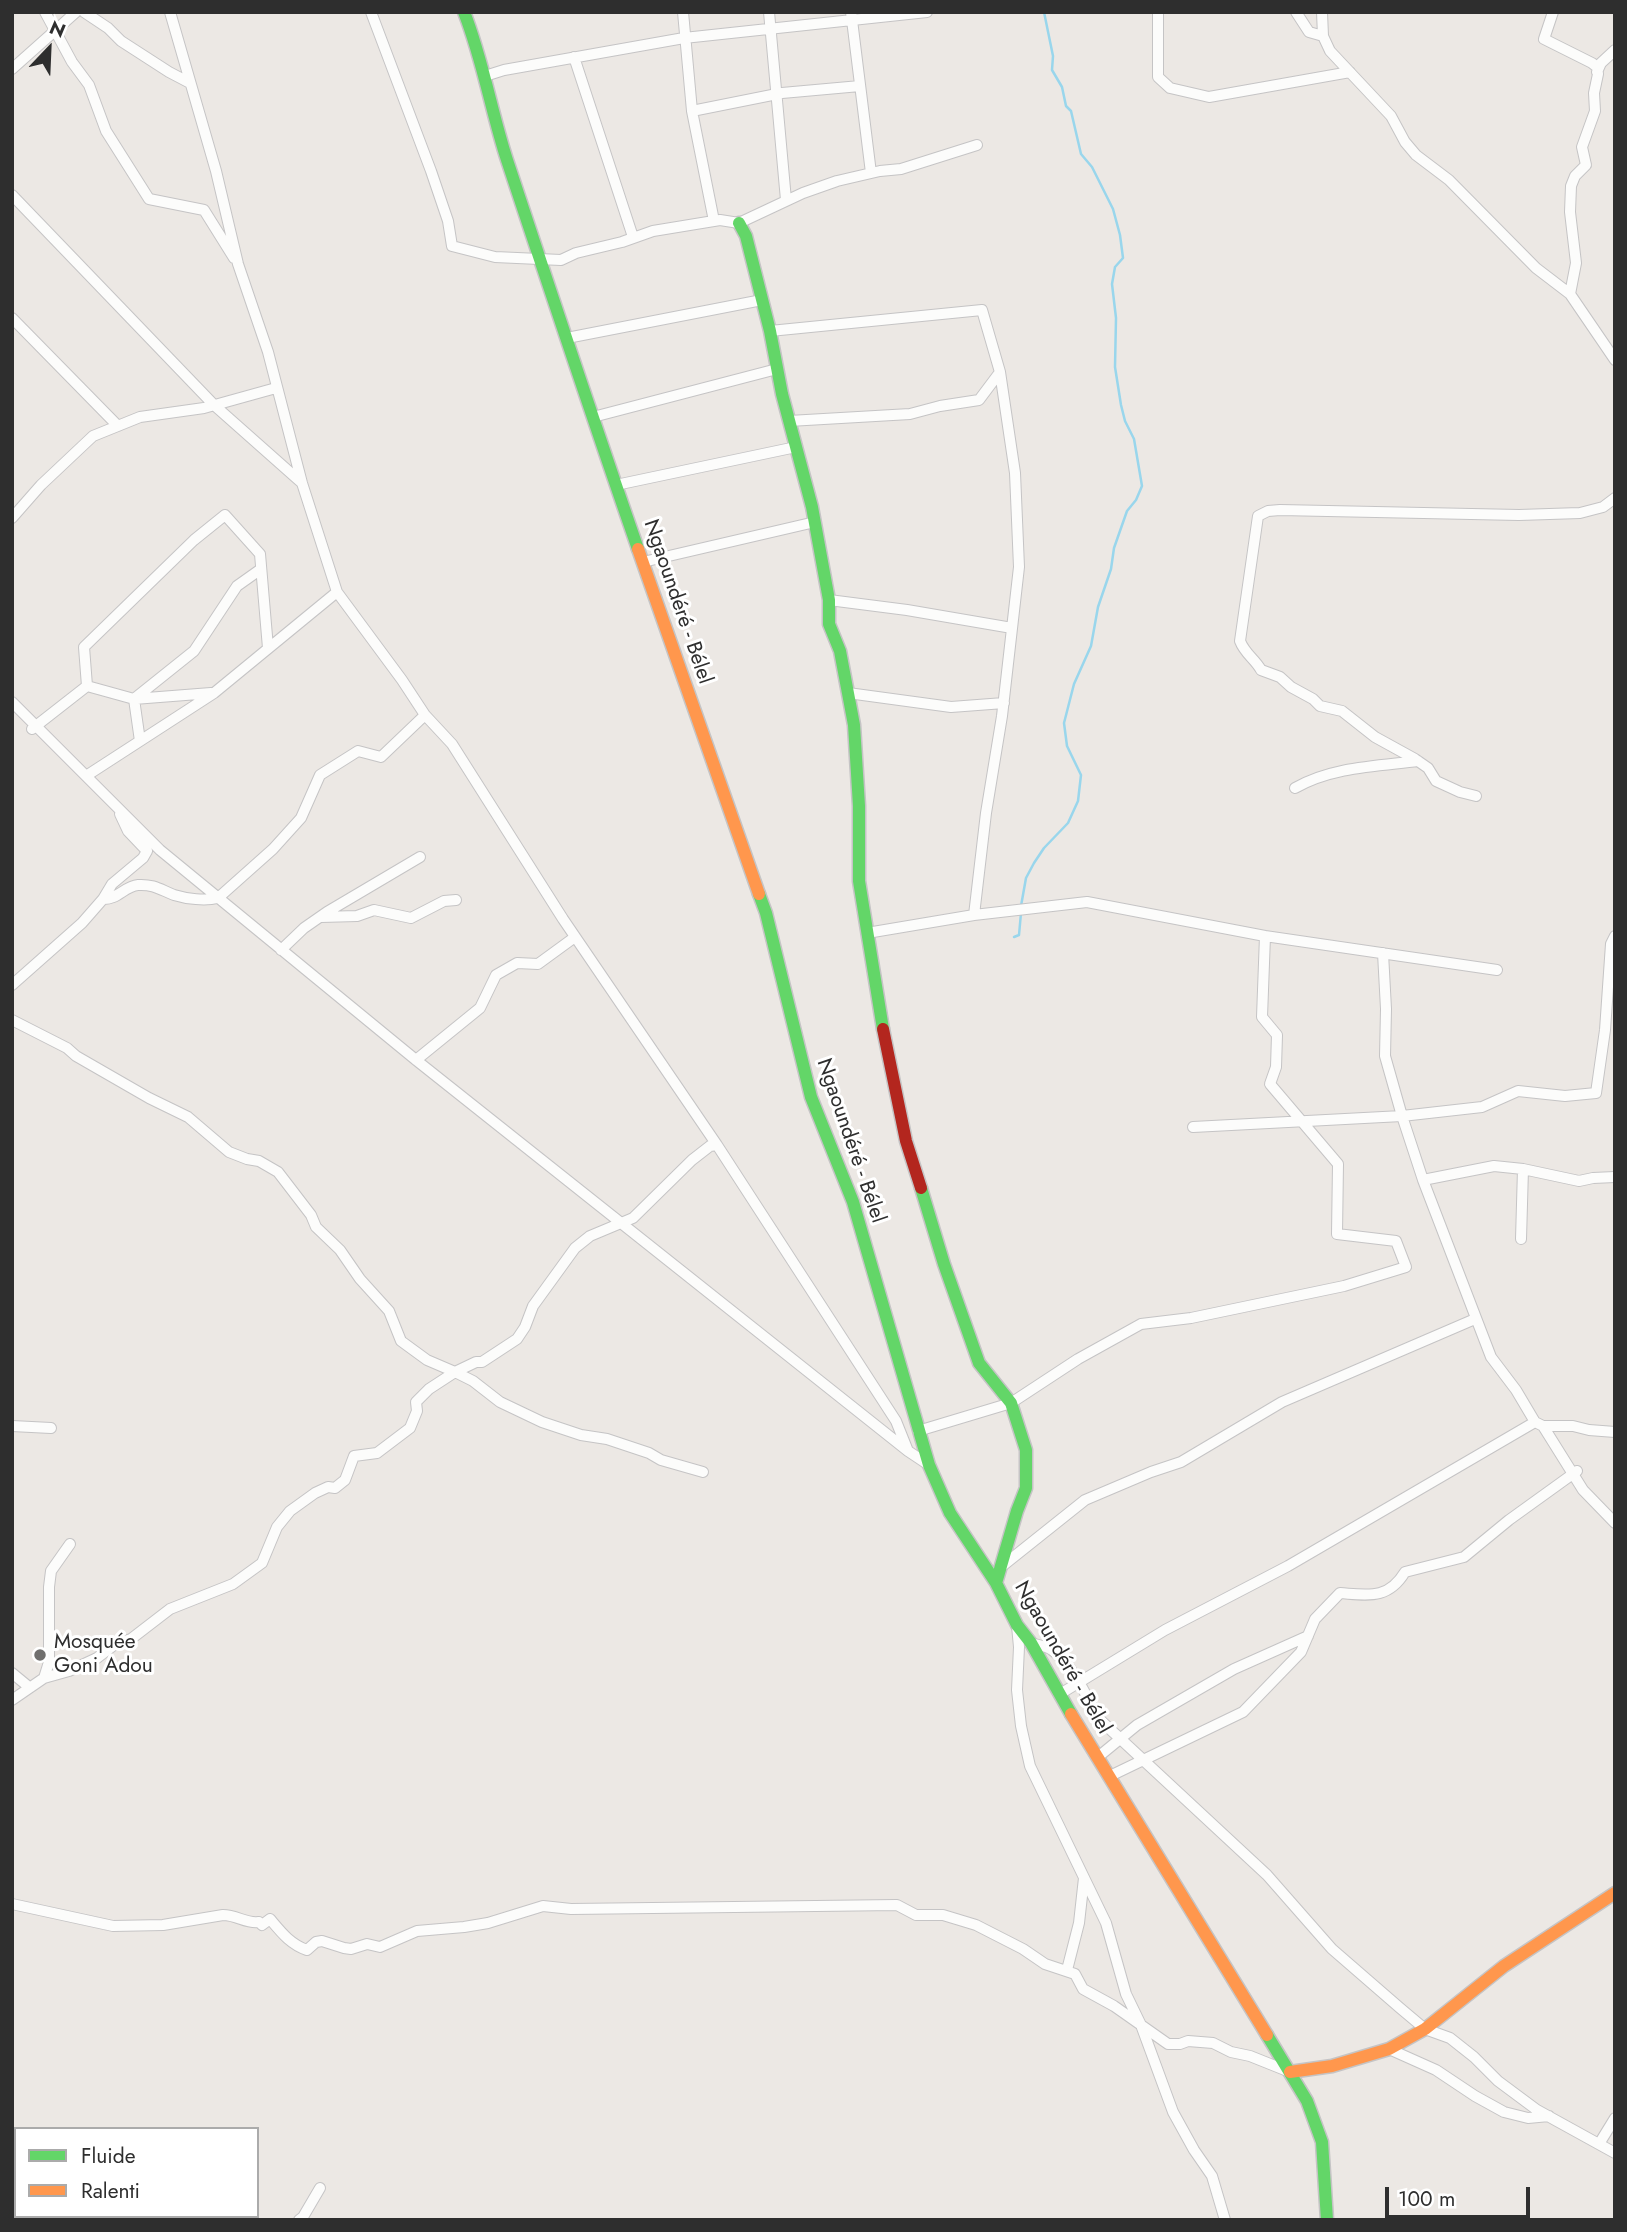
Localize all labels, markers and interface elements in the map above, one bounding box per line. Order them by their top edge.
north arrow [14,14,84,84]
text: N [45,14,70,45]
street label: Ngaoundéré - Bélel [637,516,717,688]
street label: Ngaoundéré - Bélel [810,1055,890,1227]
street label: Ngaoundéré - Bélel [1008,1577,1116,1739]
place label: Mosquée Goni Adou [54,1630,153,1680]
marker: Mosquée Goni Adou [32,1647,48,1663]
legend [14,2127,259,2218]
text: Fluide [81,2141,136,2171]
scale bar [1389,2172,1534,2216]
text: Ralenti [81,2176,140,2206]
text: 100 m [1398,2184,1455,2214]

